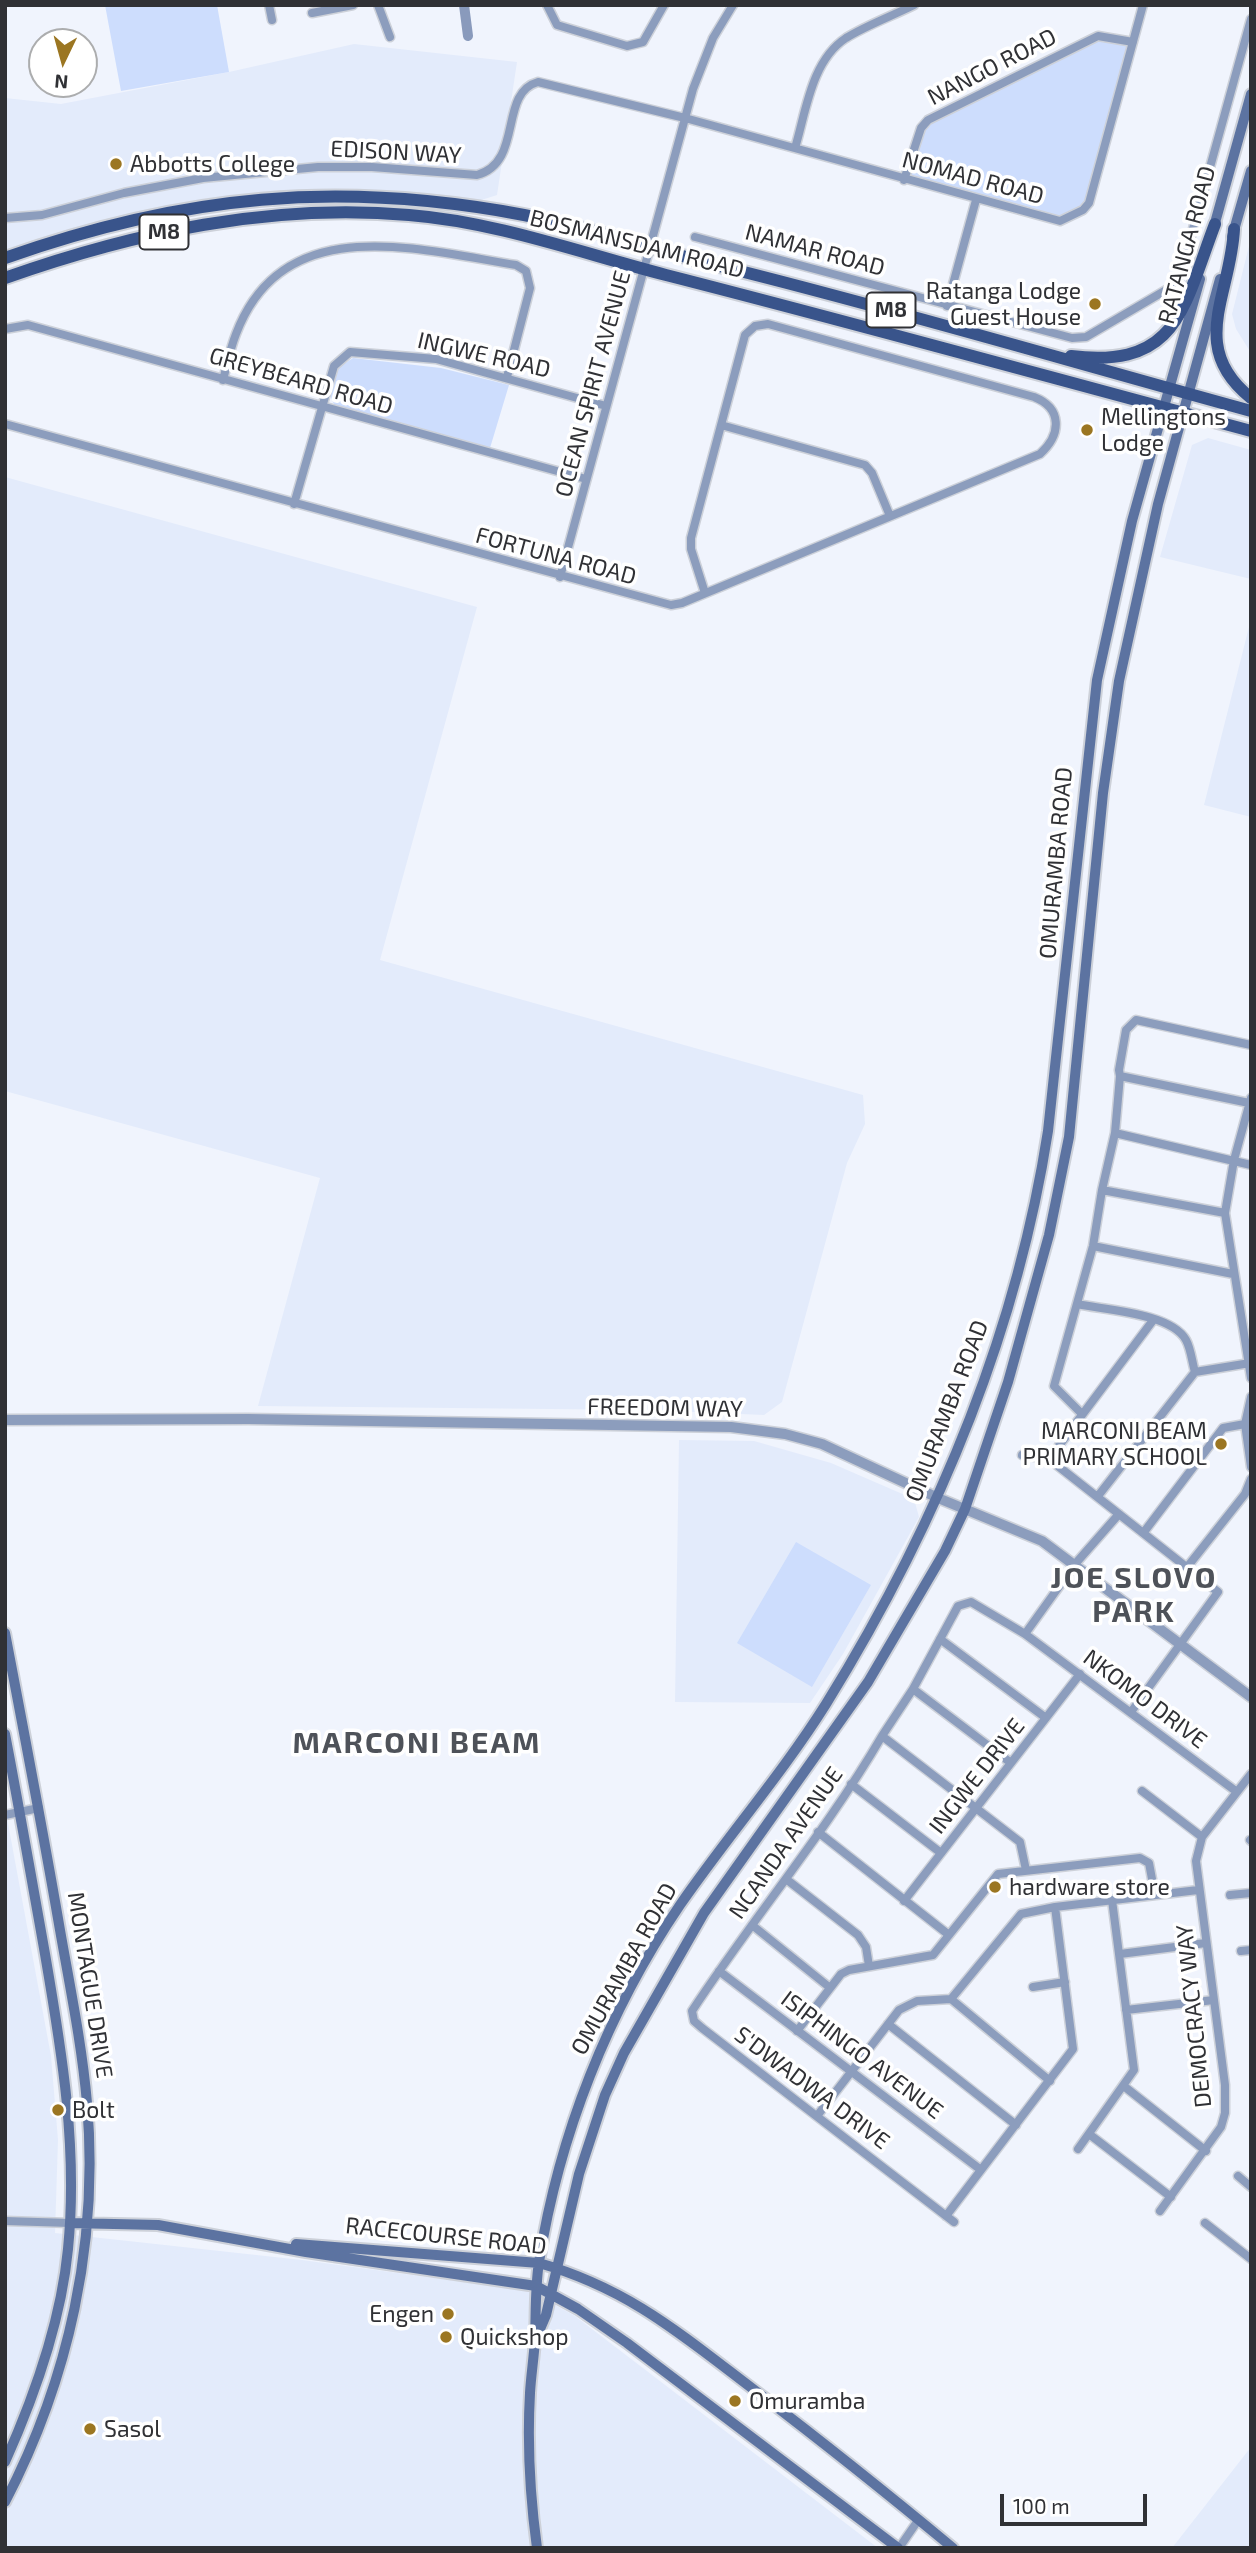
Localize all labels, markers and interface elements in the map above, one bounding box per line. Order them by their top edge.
street label: NANGO ROAD [923,23,1061,111]
north arrow [28,28,98,98]
text: N [53,70,69,94]
street label: EDISON WAY [330,135,462,169]
street label: NOMAD ROAD [899,146,1047,210]
place label: Abbotts College [130,150,295,178]
marker: Abbotts College [108,156,124,172]
street label: RATANGA ROAD [1153,163,1221,327]
street label: BOSMANSDAM ROAD [527,204,747,284]
road number: M8 [140,215,188,250]
street label: NAMAR ROAD [742,218,888,282]
street label: OCEAN SPIRIT AVENUE [550,268,636,500]
place label: Ratanga Lodge Guest House [926,277,1081,331]
road number: M8 [866,292,916,328]
marker: Ratanga Lodge Guest House [1087,296,1103,312]
street label: INGWE ROAD [415,326,553,384]
street label: GREYBEARD ROAD [206,342,396,420]
place label: Mellingtons Lodge [1101,403,1226,457]
marker: Mellingtons Lodge [1079,422,1095,438]
street label: FORTUNA ROAD [473,521,639,591]
street label: OMURAMBA ROAD [1034,766,1078,960]
street label: OMURAMBA ROAD [900,1316,994,1506]
street label: FREEDOM WAY [587,1393,743,1423]
place label: MARCONI BEAM PRIMARY SCHOOL [1023,1417,1207,1471]
marker: MARCONI BEAM PRIMARY SCHOOL [1213,1436,1229,1452]
district label: JOE SLOVO PARK [1052,1560,1216,1630]
street label: NKOMO DRIVE [1078,1644,1212,1754]
street label: INGWE DRIVE [923,1713,1031,1839]
district label: MARCONI BEAM [294,1725,540,1761]
street label: NCANDA AVENUE [723,1762,849,1924]
place label: hardware store [1009,1873,1170,1901]
street label: OMURAMBA ROAD [565,1878,683,2060]
marker: hardware store [987,1879,1003,1895]
street label: MONTAGUE DRIVE [62,1890,118,2080]
street label: DEMOCRACY WAY [1171,1923,1217,2109]
street label: ISIPHINGO AVENUE [775,1985,949,2125]
street label: S'DWADWA DRIVE [729,2021,895,2155]
place label: Bolt [72,2096,115,2124]
marker: Bolt [50,2102,66,2118]
street label: RACECOURSE ROAD [344,2212,548,2260]
place label: Engen [369,2300,434,2328]
marker: Engen [440,2306,456,2322]
place label: Quickshop [460,2323,569,2351]
marker: Quickshop [438,2329,454,2345]
place label: Omuramba [749,2387,865,2415]
marker: Omuramba [727,2393,743,2409]
place label: Sasol [104,2415,161,2443]
marker: Sasol [82,2421,98,2437]
scale bar [1004,2480,1151,2524]
text: 100 m [1013,2493,1070,2518]

